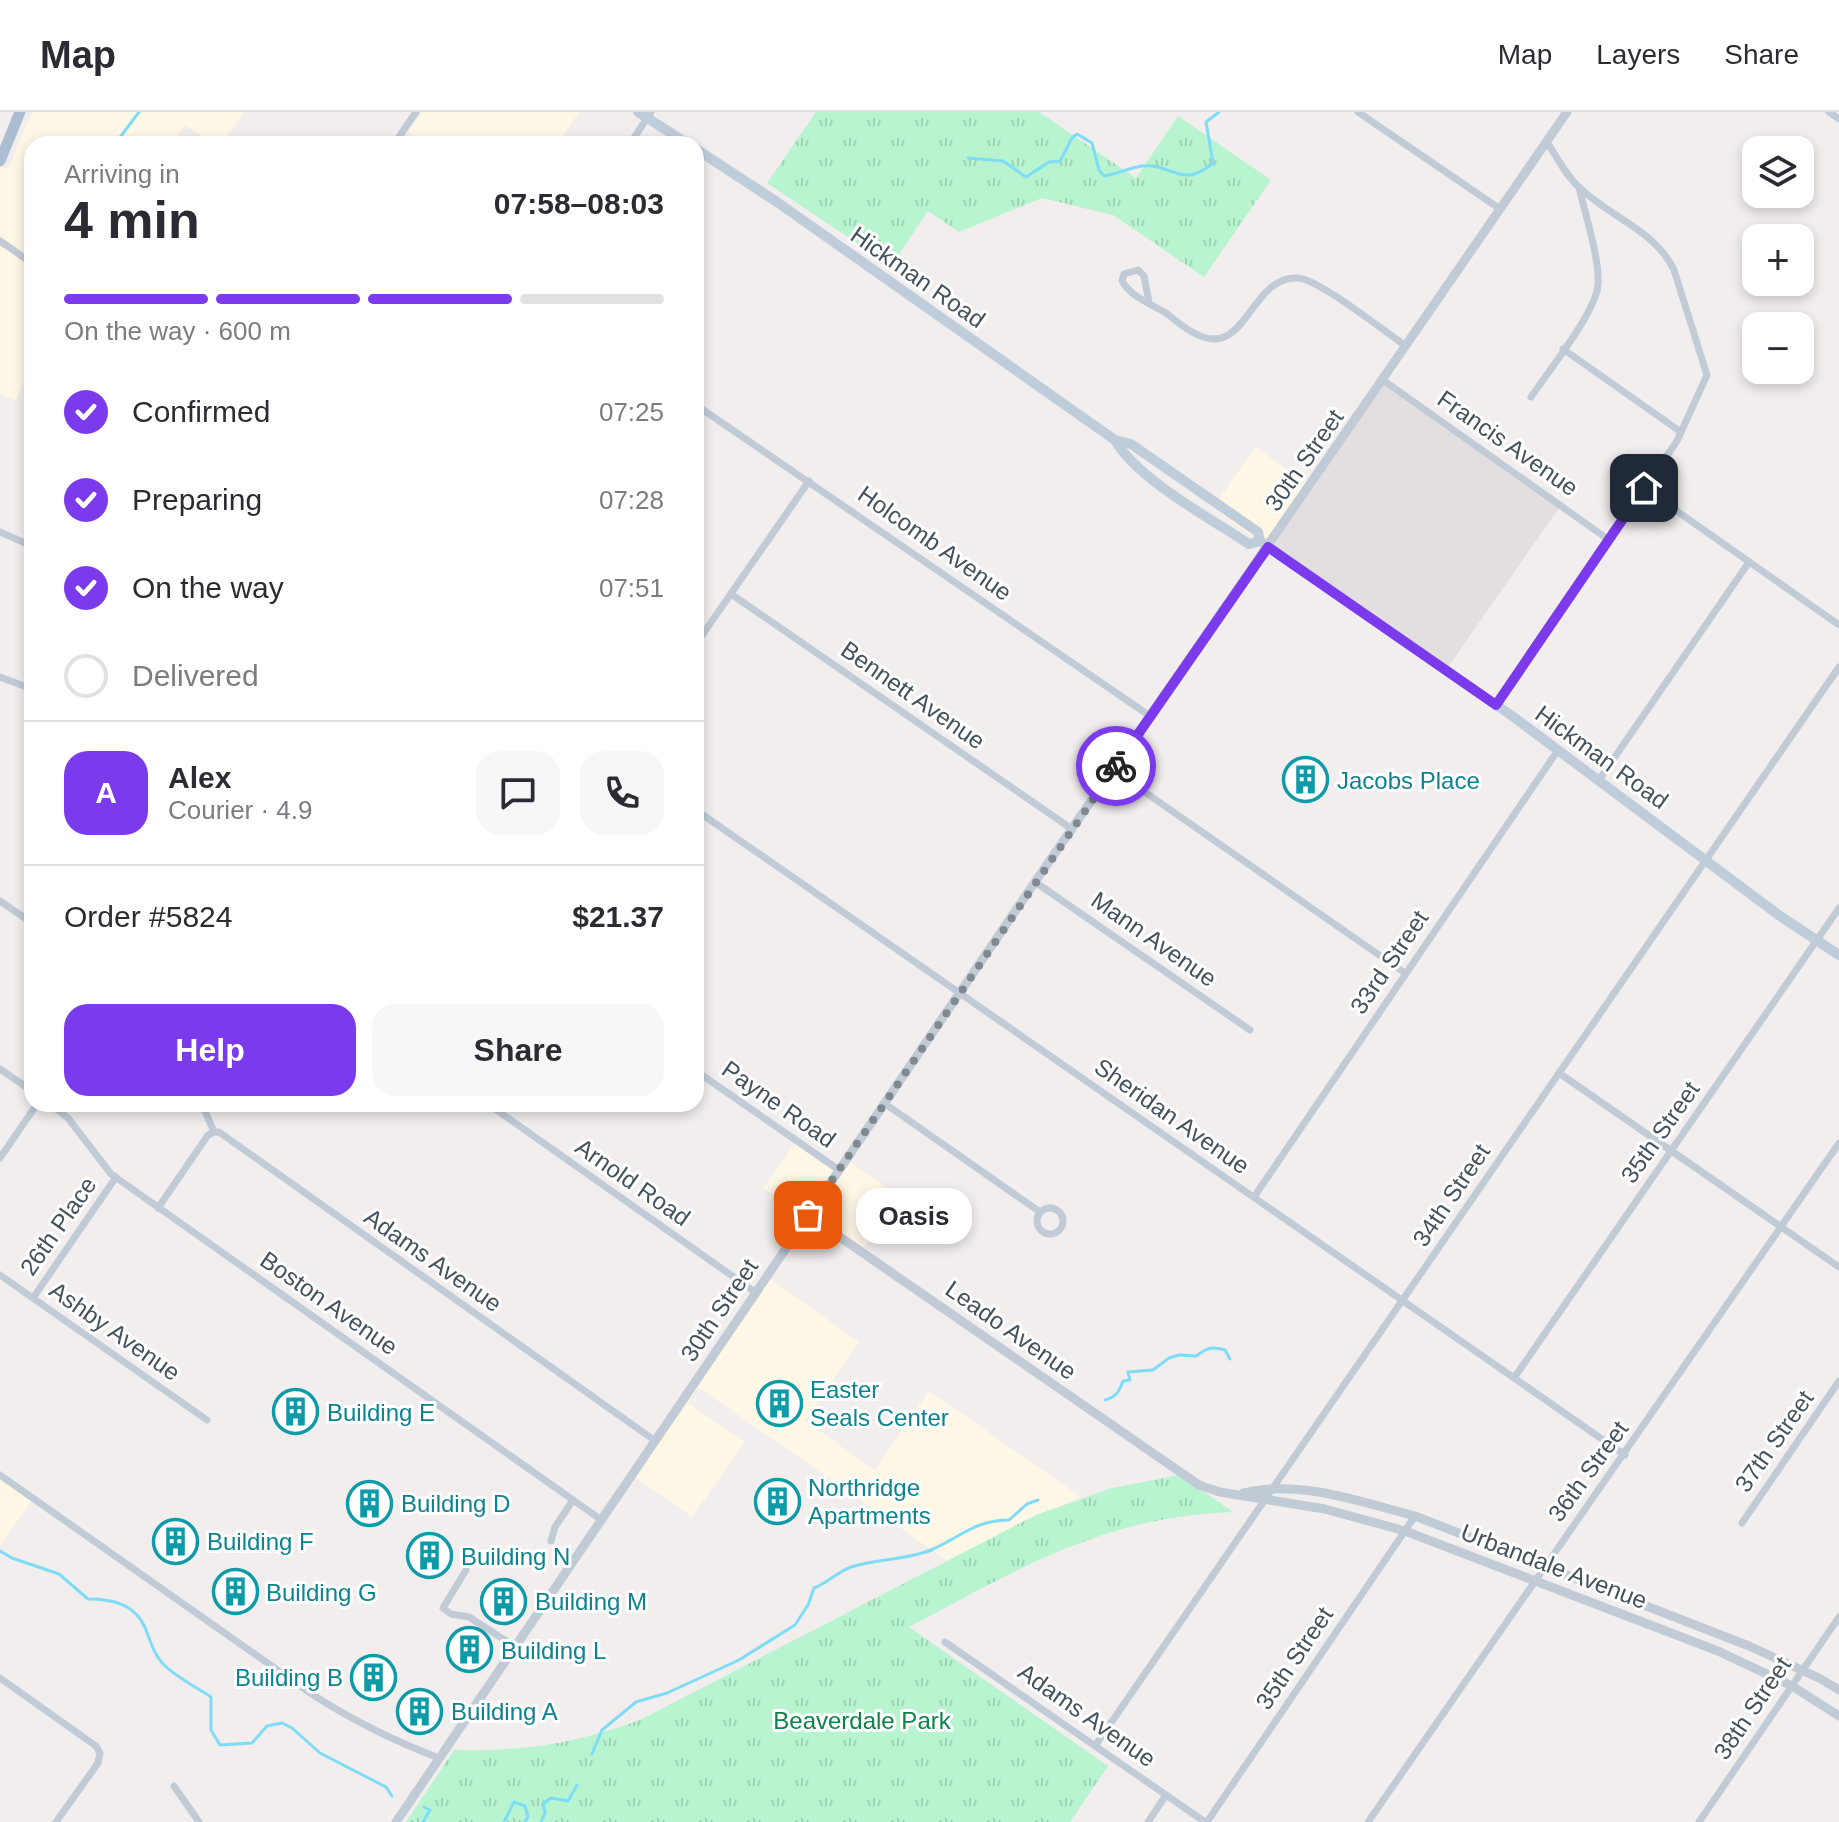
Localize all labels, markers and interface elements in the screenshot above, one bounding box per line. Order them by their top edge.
text: Map [40,34,116,76]
text: Map [1498,39,1552,70]
text: Layers [1596,39,1680,70]
text: Share [1724,39,1799,70]
map controls [1742,136,1814,384]
button: layers [1742,136,1814,208]
text: Arriving in [64,159,180,189]
text: 07:58–08:03 [494,187,664,220]
text: 4 min [64,191,200,249]
street label: Hickman Road [846,221,990,333]
button: + [1742,224,1814,296]
button: − [1742,312,1814,384]
text: On the way · 600 m [64,316,291,346]
street label: Francis Avenue [1433,385,1583,501]
icon: check [64,390,108,434]
text: Confirmed [132,395,270,428]
text: 07:25 [599,397,664,427]
street label: 30th Street [1259,404,1349,516]
pin [1610,454,1678,522]
icon: home [1622,466,1666,510]
icon: check [64,478,108,522]
street label: Holcomb Avenue [853,480,1017,606]
text: Preparing [132,483,262,516]
text: 07:28 [599,485,664,515]
icon: check [64,566,108,610]
text: On the way [132,571,284,604]
text: 07:51 [599,573,664,603]
street label: Bennett Avenue [836,635,990,755]
text: Delivered [132,659,259,692]
street label: Hickman Road [1530,700,1674,814]
courier [1076,726,1156,806]
icon: bike [1094,744,1138,788]
button: chat [476,751,560,835]
button: phone [580,751,664,835]
building icon: Jacobs Place [1282,756,1330,804]
text: Alex [168,761,231,794]
place label: Jacobs Place [1337,767,1480,794]
text: A [95,776,117,809]
text: Courier · 4.9 [168,795,313,825]
street label: Mann Avenue [1086,886,1222,992]
text: Order #5824 [64,900,232,933]
text: $21.37 [572,900,664,933]
street label: 33rd Street [1345,905,1434,1019]
button: Help [64,1004,356,1096]
button: Share [372,1004,664,1096]
street label: Sheridan Avenue [1090,1053,1254,1179]
street label: Payne Road [717,1055,841,1153]
street label: 35th Street [1615,1076,1705,1188]
street label: Arnold Road [571,1133,695,1231]
street label: 34th Street [1407,1139,1495,1251]
street label: 26th Place [14,1172,102,1280]
pin [774,1181,842,1249]
callout: Oasis [856,1187,972,1243]
icon: bag [786,1193,830,1237]
text: Oasis [879,1201,949,1231]
street label: Adams Avenue [359,1203,507,1317]
street label: Boston Avenue [255,1246,403,1360]
street label: 30th Street [675,1254,763,1366]
street label: Leado Avenue [941,1275,1081,1385]
street label: Ashby Avenue [45,1276,185,1386]
place label: Easter Seals Center [810,1376,949,1431]
building icon: Easter Seals Center [755,1379,803,1427]
street label: 37th Street [1729,1385,1819,1497]
building icon: Building E [272,1388,320,1436]
place label: Building E [327,1399,435,1426]
street label: 36th Street [1543,1415,1634,1526]
place label: Northridge Apartments [808,1474,931,1529]
building icon: Northridge Apartments [753,1477,801,1525]
building icon: Building D [346,1479,394,1527]
place label: Building D [401,1490,510,1517]
building icon: Building F [152,1517,200,1565]
street label: Urbandale Avenue [1457,1518,1651,1614]
place label: Building F [207,1528,314,1555]
building icon: Building N [406,1532,454,1580]
place label: Building N [461,1543,570,1570]
building icon: Building G [211,1568,259,1616]
building icon: Building M [480,1577,528,1625]
place label: Building G [266,1579,377,1606]
place label: Building M [535,1588,647,1615]
street label: 35th Street [1250,1602,1338,1714]
building icon: Building L [446,1626,494,1674]
place label: Building L [501,1637,606,1664]
street label: 38th Street [1708,1652,1796,1764]
building icon: Building B [350,1653,398,1701]
street label: Adams Avenue [1013,1658,1161,1772]
place label: Building B [235,1664,343,1691]
building icon: Building A [396,1687,444,1735]
place label: Building A [451,1698,558,1725]
park label: Beaverdale Park [773,1707,952,1734]

